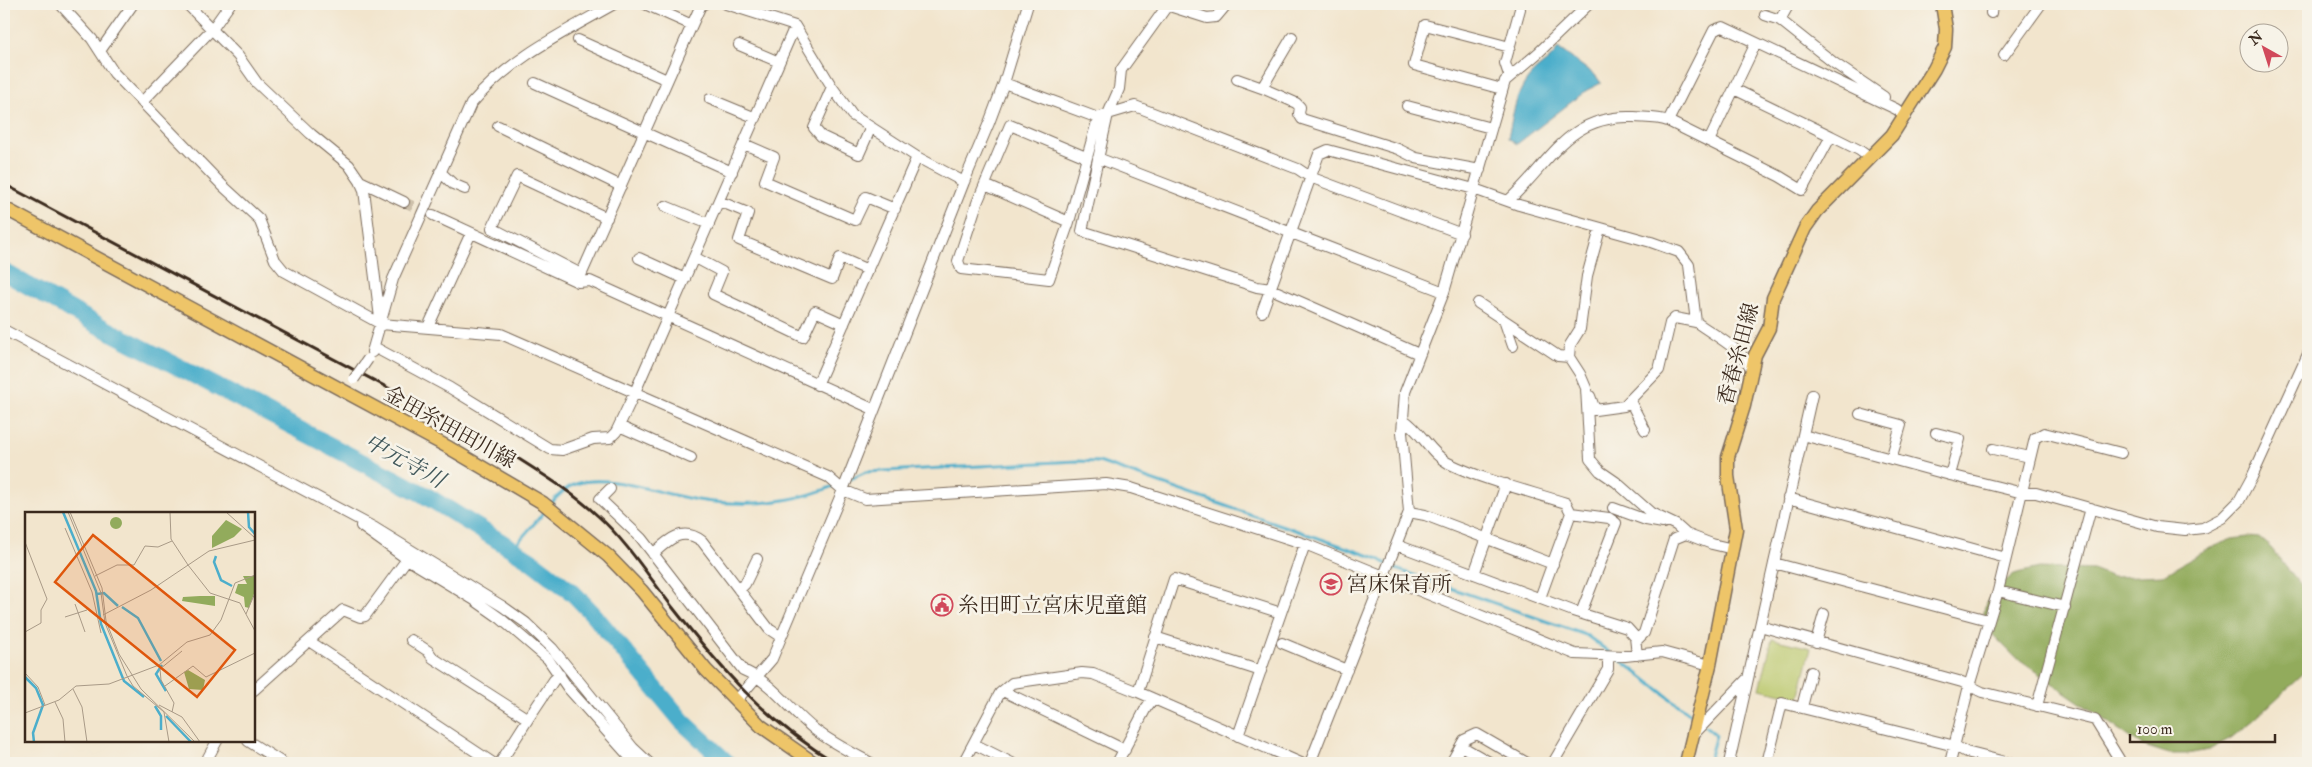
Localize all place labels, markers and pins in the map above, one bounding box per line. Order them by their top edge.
place label: 宮床保育所 [1347,571,1452,598]
school or university icon: 宮床保育所 [1319,572,1343,596]
place label: 糸田町立宮床児童館 [958,592,1147,619]
public building icon: 糸田町立宮床児童館 [930,593,954,617]

